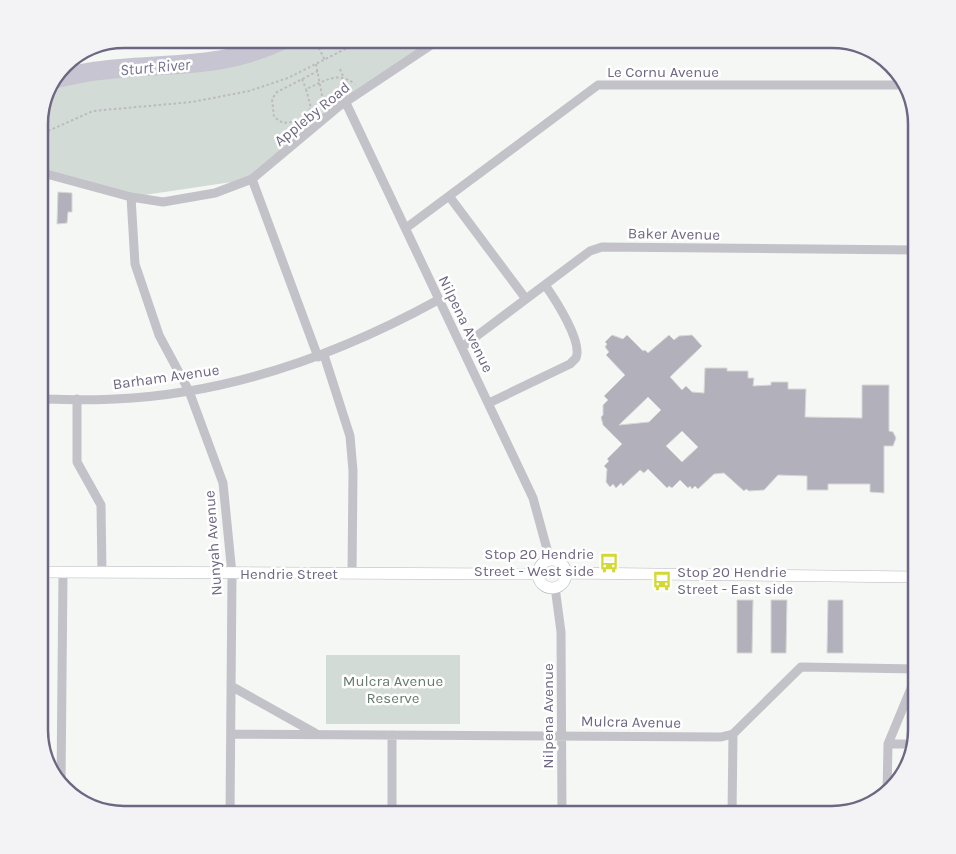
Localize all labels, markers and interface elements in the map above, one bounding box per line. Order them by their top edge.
water label: Sturt River [119,54,191,80]
street label: Le Cornu Avenue [607,63,719,81]
street label: Appleby Road [271,78,353,150]
street label: Baker Avenue [628,224,720,244]
street label: Nilpena Avenue [435,273,497,375]
street label: Barham Avenue [112,361,220,393]
street label: Nunyah Avenue [200,490,226,596]
place label: Stop 20 Hendrie Street - West side [474,545,594,580]
bus stop icon: Stop 20 Hendrie Street - West side [598,552,620,574]
place label: Stop 20 Hendrie Street - East side [677,563,793,598]
street label: Hendrie Street [240,565,338,583]
bus stop icon: Stop 20 Hendrie Street - East side [651,570,673,592]
street label: Nilpena Avenue [539,663,557,769]
park label: Mulcra Avenue Reserve [343,672,443,707]
street label: Mulcra Avenue [581,712,681,732]

